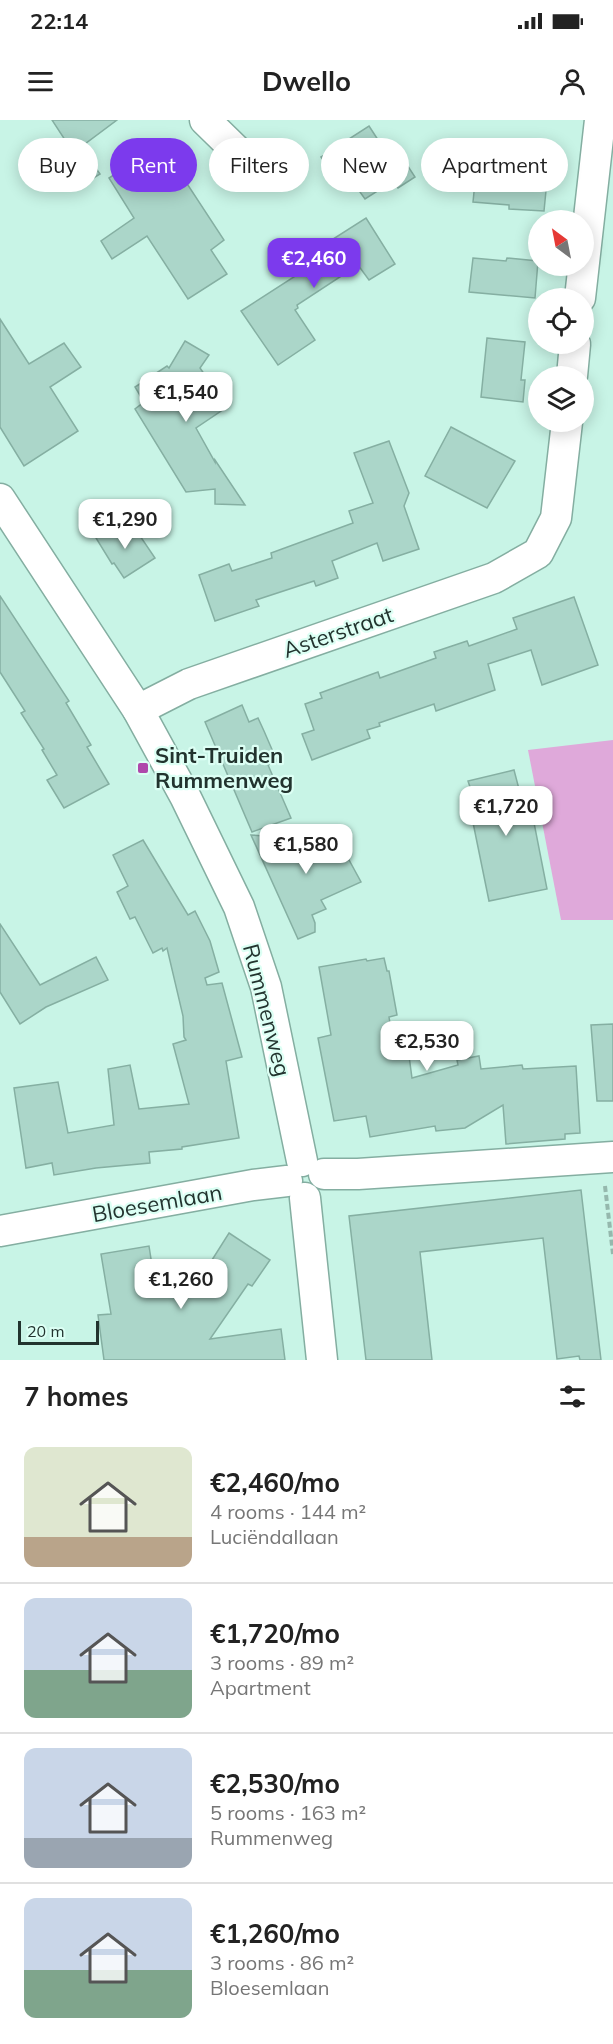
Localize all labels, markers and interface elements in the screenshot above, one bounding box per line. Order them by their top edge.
text: 22:14 [30,7,88,35]
text: Dwello [262,64,351,98]
icon: menu [24,65,57,98]
icon: person [556,65,589,98]
chip: Buy [18,138,98,192]
chip: Rent [110,138,197,192]
chip: Filters [209,138,309,192]
chip: New [321,138,409,192]
chip: Apartment [421,138,568,192]
north arrow [528,210,594,276]
map controls [528,210,594,432]
pin: €2,460 [265,238,363,289]
text: €2,460 [282,245,346,270]
button: locate [528,288,594,354]
button: layers [528,366,594,432]
pin: €1,540 [137,372,235,423]
text: €1,540 [154,379,218,404]
pin: €1,290 [76,499,174,550]
text: €1,290 [93,506,157,531]
street label: Asterstraat [279,600,397,664]
place label: Sint-Truiden Rummenweg [155,741,293,794]
marker: Sint-Truiden Rummenweg [136,761,150,775]
pin: €1,720 [457,786,555,837]
text: €1,720 [474,793,538,818]
pin: €1,580 [257,824,355,875]
text: €1,580 [274,831,338,856]
street label: Rummenweg [237,941,297,1079]
pin: €2,530 [378,1021,476,1072]
text: €2,530 [395,1028,459,1053]
street label: Bloesemlaan [90,1178,224,1228]
pin: €1,260 [132,1259,230,1310]
text: €1,260 [149,1266,213,1291]
scale bar [18,1318,99,1346]
text: 20 m [27,1321,64,1341]
text: 7 homes [24,1380,128,1413]
icon: filters [556,1380,589,1413]
text: €2,460/mo [210,1466,340,1499]
icon: home [72,1471,144,1543]
text: 4 rooms · 144 m² [210,1499,366,1524]
text: Luciëndallaan [210,1524,339,1549]
text: €1,720/mo [210,1617,340,1650]
icon: home [72,1622,144,1694]
text: 3 rooms · 89 m² [210,1650,354,1675]
text: Apartment [210,1675,311,1700]
text: €2,530/mo [210,1767,340,1800]
icon: home [72,1772,144,1844]
text: 5 rooms · 163 m² [210,1800,366,1825]
text: Rummenweg [210,1825,333,1850]
text: €1,260/mo [210,1917,340,1950]
icon: home [72,1922,144,1994]
text: 3 rooms · 86 m² [210,1950,354,1975]
text: Bloesemlaan [210,1975,330,2000]

